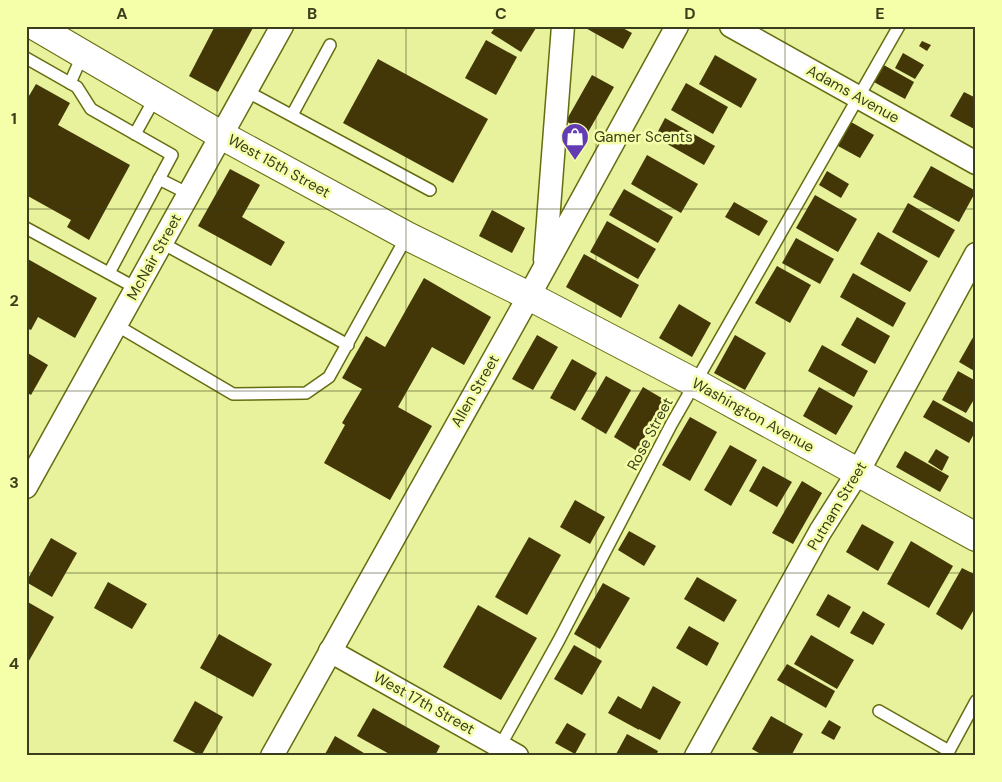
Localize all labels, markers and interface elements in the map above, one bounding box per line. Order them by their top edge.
text: A [116,3,128,24]
text: B [307,3,317,24]
text: C [495,3,507,24]
text: D [684,3,696,24]
text: E [875,3,885,24]
street label: Adams Avenue [803,60,903,128]
text: 1 [11,108,17,129]
shop icon: Gamer Scents [560,122,590,161]
place label: Gamer Scents [594,127,693,147]
street label: West 15th Street [224,130,334,202]
street label: McNair Street [122,210,186,304]
text: 2 [9,290,19,311]
street label: Allen Street [446,351,504,431]
street label: Washington Avenue [688,373,818,457]
street label: Rose Street [622,394,678,474]
street label: Putnam Street [803,458,871,554]
text: 3 [9,472,19,493]
text: 4 [9,653,19,674]
street label: West 17th Street [370,667,478,739]

